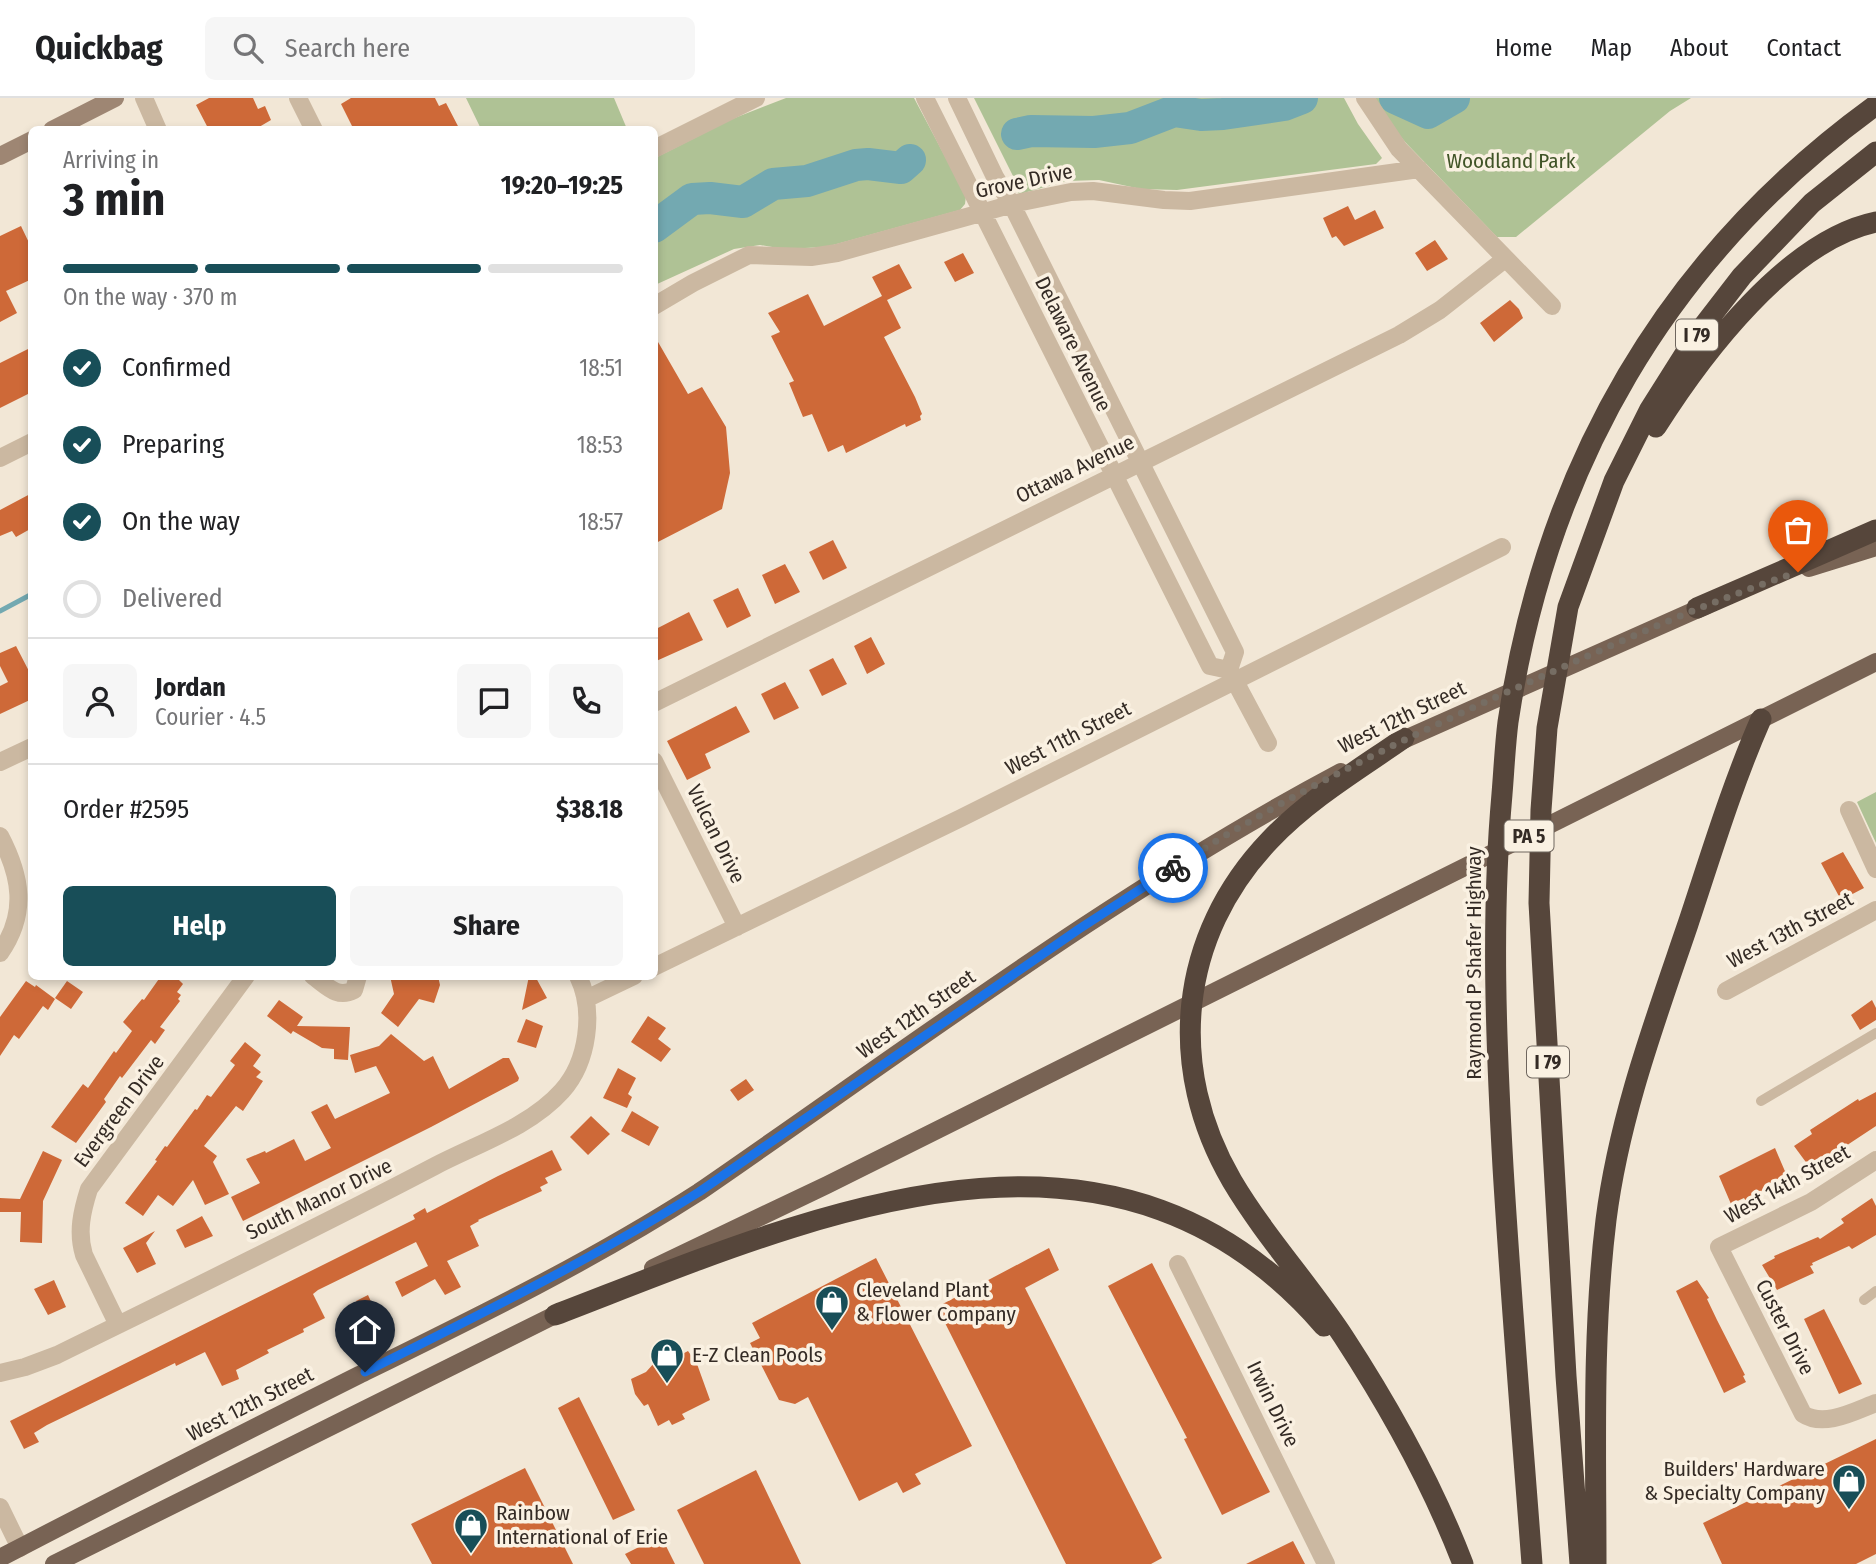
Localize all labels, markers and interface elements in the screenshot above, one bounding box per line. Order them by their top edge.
search box [205,17,695,80]
text: Quickbag [35,28,163,68]
icon: search [229,29,267,67]
text: Search here [285,33,410,64]
text: Home [1495,34,1552,62]
text: Map [1590,34,1632,62]
text: About [1670,34,1728,62]
text: Contact [1766,34,1841,62]
text: Arriving in [63,146,159,174]
park label: Woodland Park [1446,148,1576,174]
street label: Grove Drive [973,158,1075,204]
text: 19:20–19:25 [501,170,623,201]
text: 3 min [63,172,165,227]
street label: Delaware Avenue [1029,272,1117,416]
text: On the way · 370 m [63,283,237,311]
road number: I 79 [1676,319,1718,350]
icon: check [63,349,101,387]
text: Confirmed [122,352,232,383]
text: 18:51 [579,354,623,382]
icon: check [63,426,101,464]
text: Preparing [122,429,224,460]
street label: Ottawa Avenue [1011,429,1139,509]
text: 18:53 [577,431,623,459]
pin [1768,500,1828,572]
icon: check [63,503,101,541]
text: On the way [122,506,240,537]
text: 18:57 [578,508,623,536]
icon: bag [1779,511,1817,549]
text: Delivered [122,583,223,614]
button: person [63,664,137,738]
button: chat [457,664,531,738]
button: phone [549,664,623,738]
text: Jordan [155,672,226,703]
street label: West 12th Street [1334,675,1470,759]
street label: West 11th Street [1001,695,1135,781]
text: Courier · 4.5 [155,703,266,731]
street label: Vulcan Drive [681,781,751,887]
text: Order #2595 [63,794,189,825]
text: $38.18 [556,794,623,825]
road number: PA 5 [1504,820,1554,852]
courier [1138,833,1208,903]
street label: Raymond P Shafer Highway [1461,846,1487,1080]
icon: bike [1154,849,1192,887]
button: Help [63,886,336,966]
button: Share [350,886,623,966]
street label: West 13th Street [1723,886,1858,974]
street label: West 12th Street [852,964,980,1064]
road number: I 79 [1527,1046,1569,1078]
street label: Evergreen Drive [68,1050,170,1172]
street label: West 14th Street [1720,1139,1854,1229]
street label: South Manor Drive [242,1152,396,1246]
street label: Custer Drive [1750,1275,1820,1379]
place label: Cleveland Plant & Flower Company [856,1277,1016,1327]
shop icon: Cleveland Plant & Flower Company [813,1283,851,1332]
pin [335,1300,395,1372]
icon: home [346,1311,384,1349]
shop icon: E-Z Clean Pools [648,1336,686,1385]
place label: E-Z Clean Pools [692,1342,823,1368]
street label: Irwin Drive [1241,1357,1305,1451]
street label: West 12th Street [182,1361,318,1447]
place label: Builders' Hardware & Specialty Company [1644,1456,1826,1506]
shop icon: Builders' Hardware & Specialty Company [1830,1462,1868,1511]
place label: Rainbow International of Erie [496,1500,668,1550]
shop icon: Rainbow International of Erie [452,1506,490,1555]

